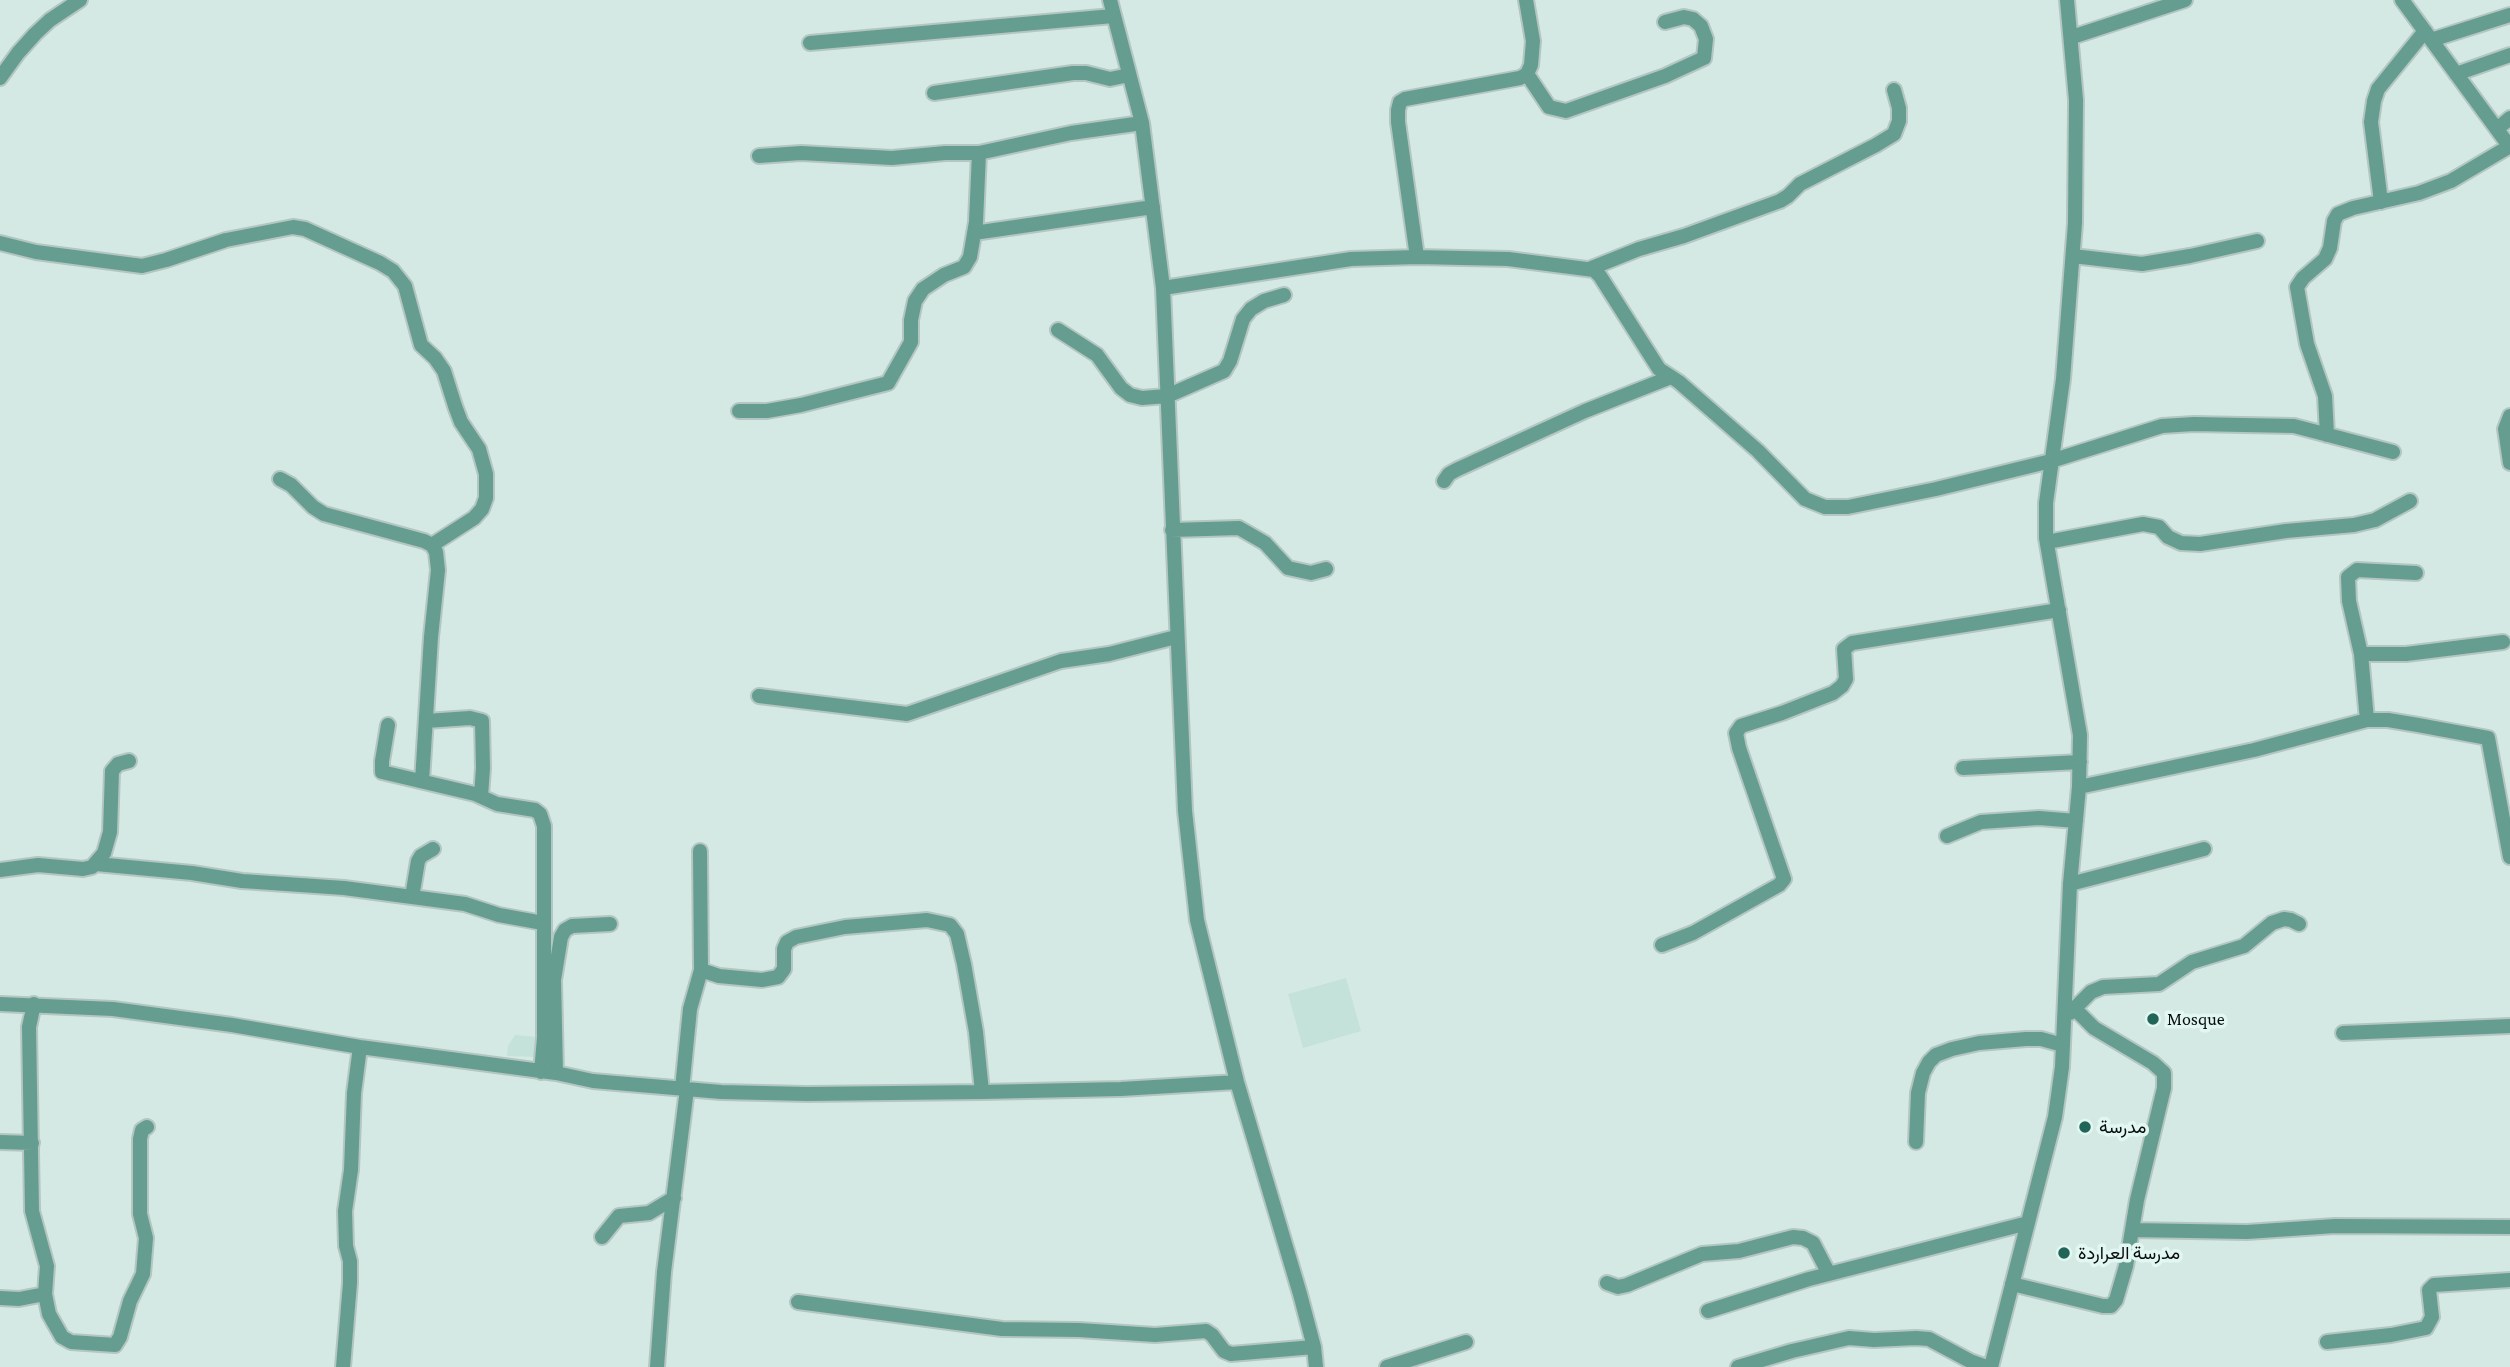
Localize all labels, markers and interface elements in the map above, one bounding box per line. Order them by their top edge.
place label: Mosque [2167,1008,2225,1030]
marker: Mosque [2145,1011,2161,1027]
place label: مدرسة [2099,1116,2146,1138]
marker: مدرسة [2077,1119,2093,1135]
place label: مدرسة العراردة [2078,1242,2180,1264]
marker: مدرسة العراردة [2056,1245,2072,1261]

